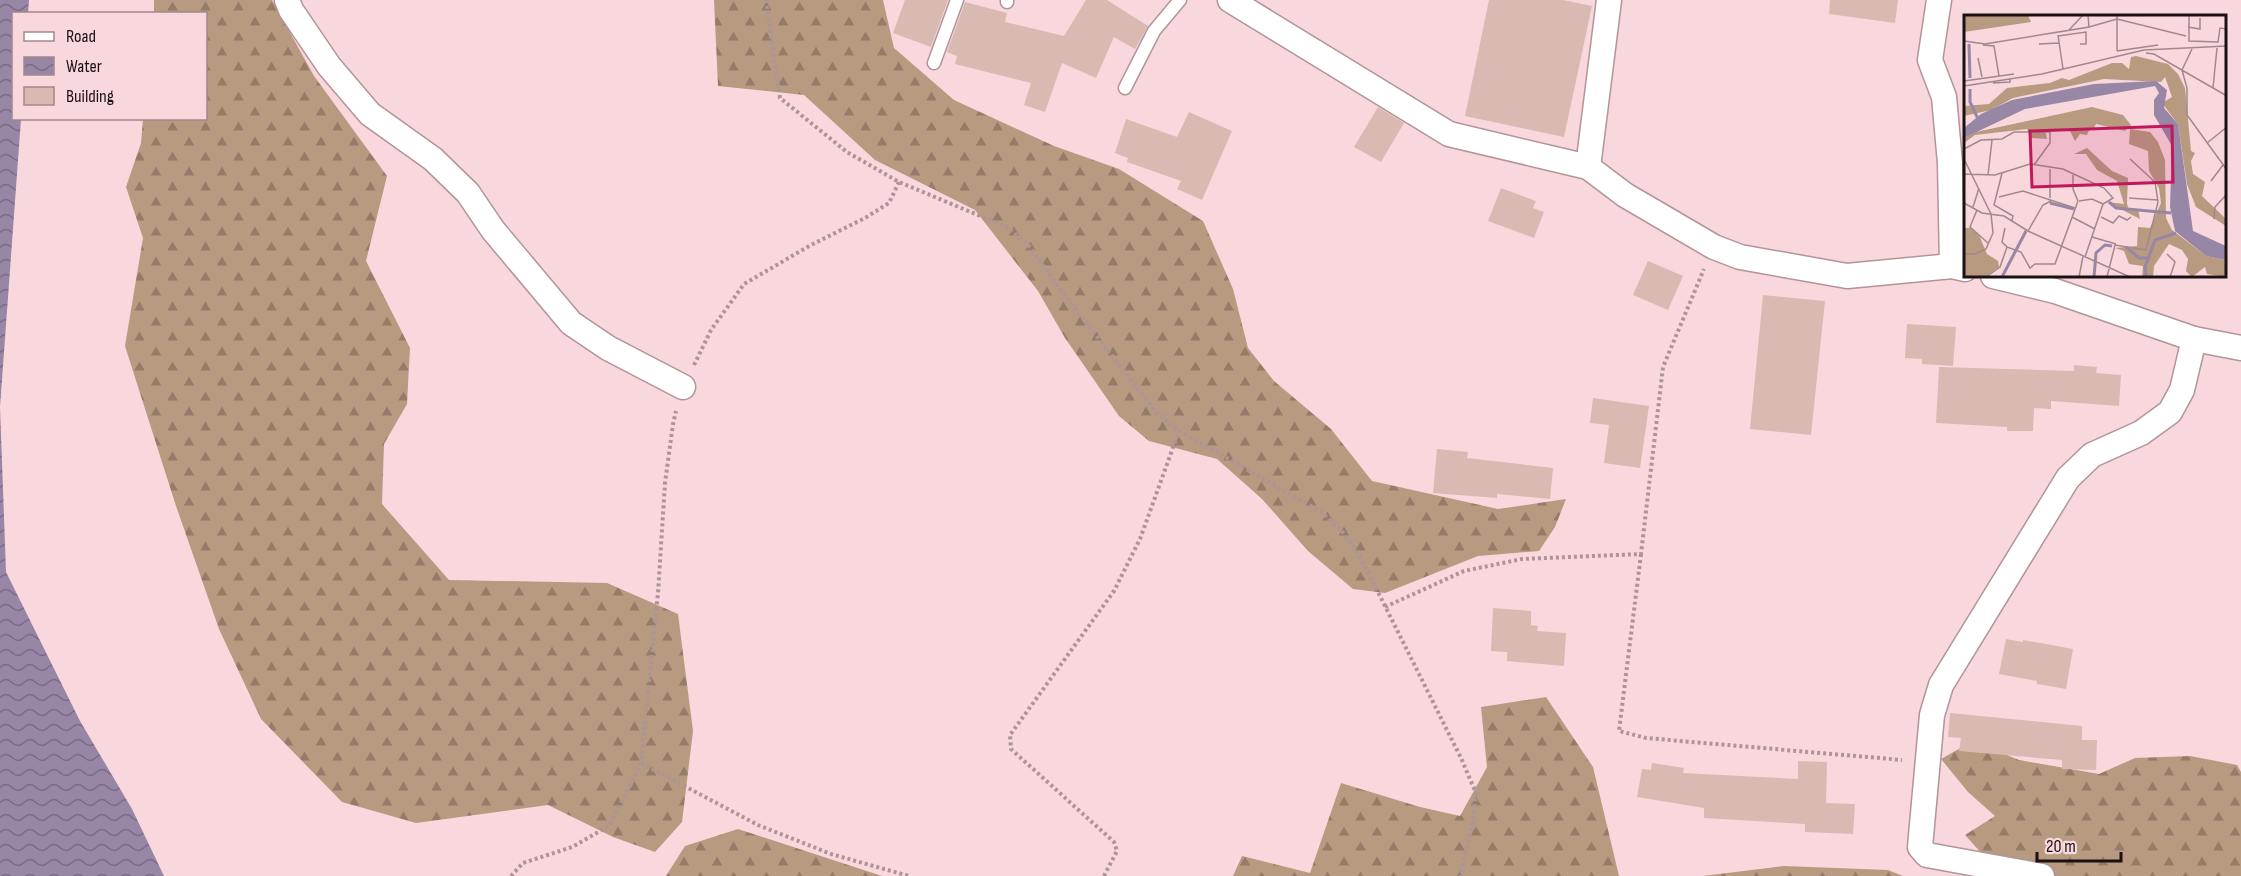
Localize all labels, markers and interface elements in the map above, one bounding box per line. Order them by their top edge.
legend [12,12,207,120]
inset map [1964,15,2226,278]
text: Road [66,26,96,47]
text: Water [66,56,102,77]
text: Building [66,86,114,107]
scale bar [2037,825,2121,863]
text: 20 m [2046,836,2076,857]

